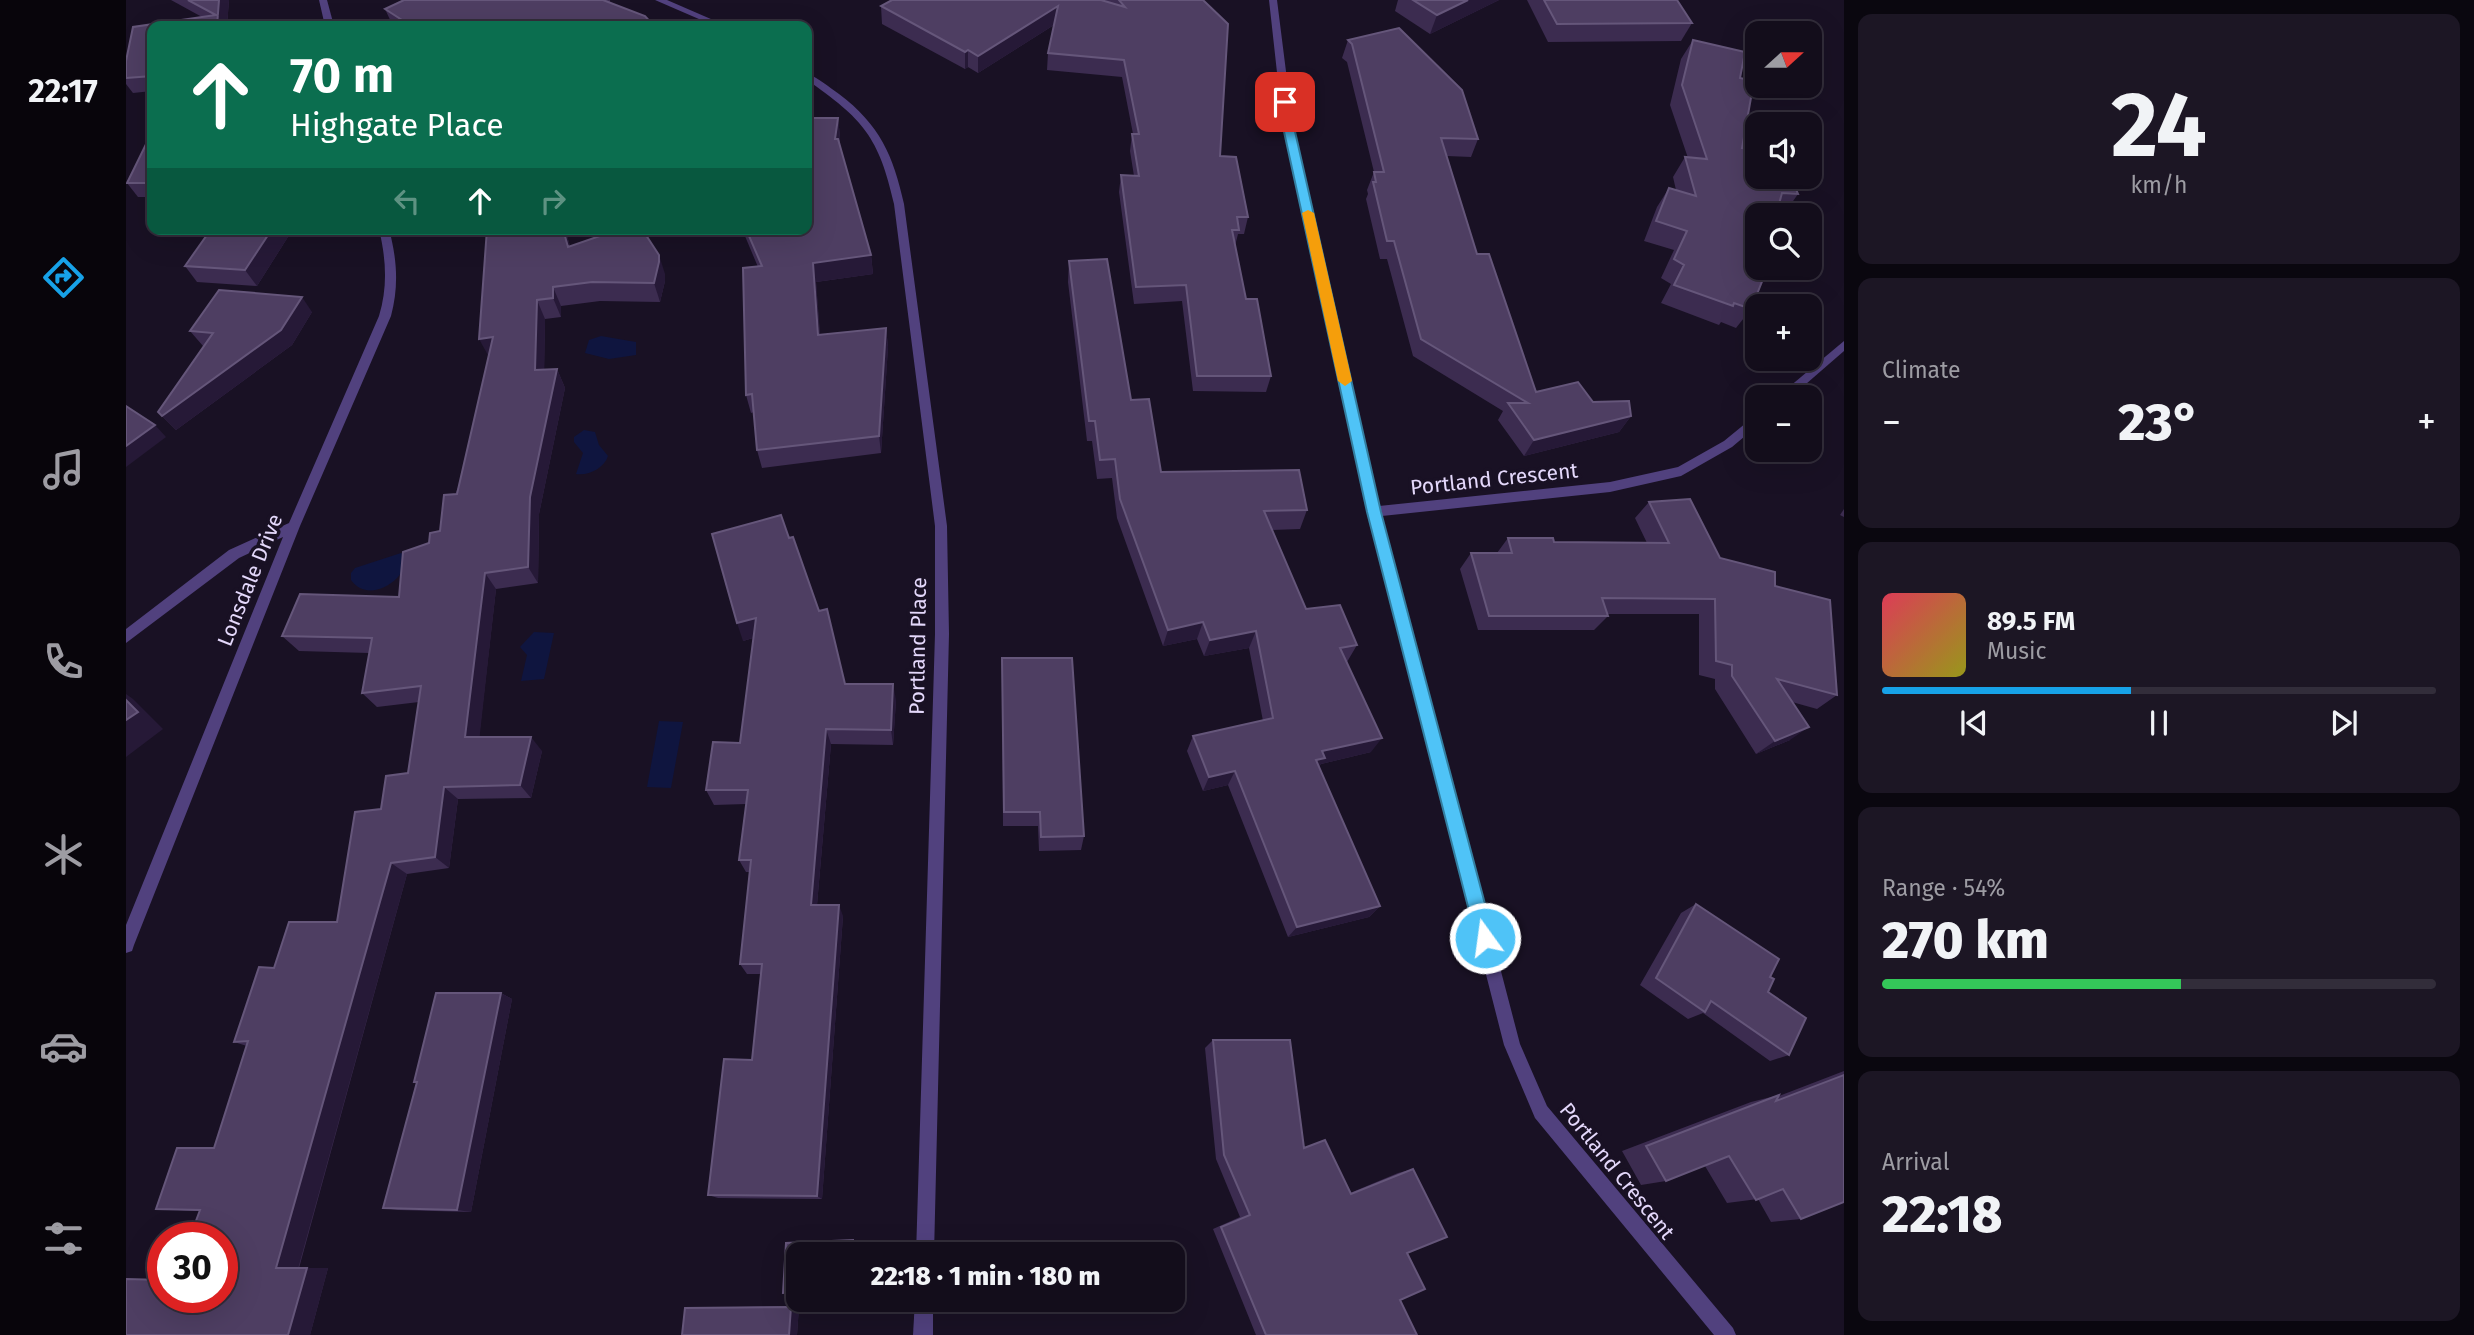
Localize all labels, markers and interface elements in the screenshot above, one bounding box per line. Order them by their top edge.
north arrow [1745,21,1822,98]
map controls [1745,21,1822,462]
text: 70 m [290,46,394,105]
icon: ahead [175,49,266,140]
text: 24 [2111,71,2207,180]
text: 22:17 [28,72,98,110]
pin [1255,72,1315,132]
icon: arrive [1266,83,1304,121]
text: Highgate Place [290,106,504,144]
button: sound [1745,112,1822,189]
text: km/h [2131,171,2187,199]
icon: left [388,182,426,220]
icon: ahead [461,182,499,220]
icon: right [534,182,572,220]
button: search [1745,203,1822,280]
icon: directions [39,253,88,302]
button: + [1745,294,1822,371]
text: Climate [1882,356,1961,384]
button: − [1745,385,1822,462]
text: 23° [2118,391,2200,454]
text: − [1882,399,1901,445]
text: + [2417,399,2436,445]
icon: music [39,445,88,494]
street label: Portland Crescent [1409,457,1579,501]
street label: Lonsdale Drive [212,510,288,650]
street label: Portland Place [904,577,932,715]
text: 89.5 FM [1987,606,2075,637]
icon: phone [39,637,88,686]
text: Music [1987,637,2047,665]
icon: previous [1955,704,1993,742]
icon: pause [2140,704,2178,742]
icon: next [2325,704,2363,742]
icon: climate [39,830,88,879]
text: Range · 54% [1882,874,2005,902]
position arrow [1448,901,1522,975]
text: 270 km [1882,909,2049,972]
icon: car [39,1022,88,1071]
street label: Portland Crescent [1554,1097,1680,1245]
text: Arrival [1882,1148,1949,1176]
text: 22:18 [1882,1183,2002,1246]
icon: filters [39,1214,88,1263]
speed limit sign: 30 [147,1222,238,1313]
text: 22:18 · 1 min · 180 m [871,1261,1100,1292]

